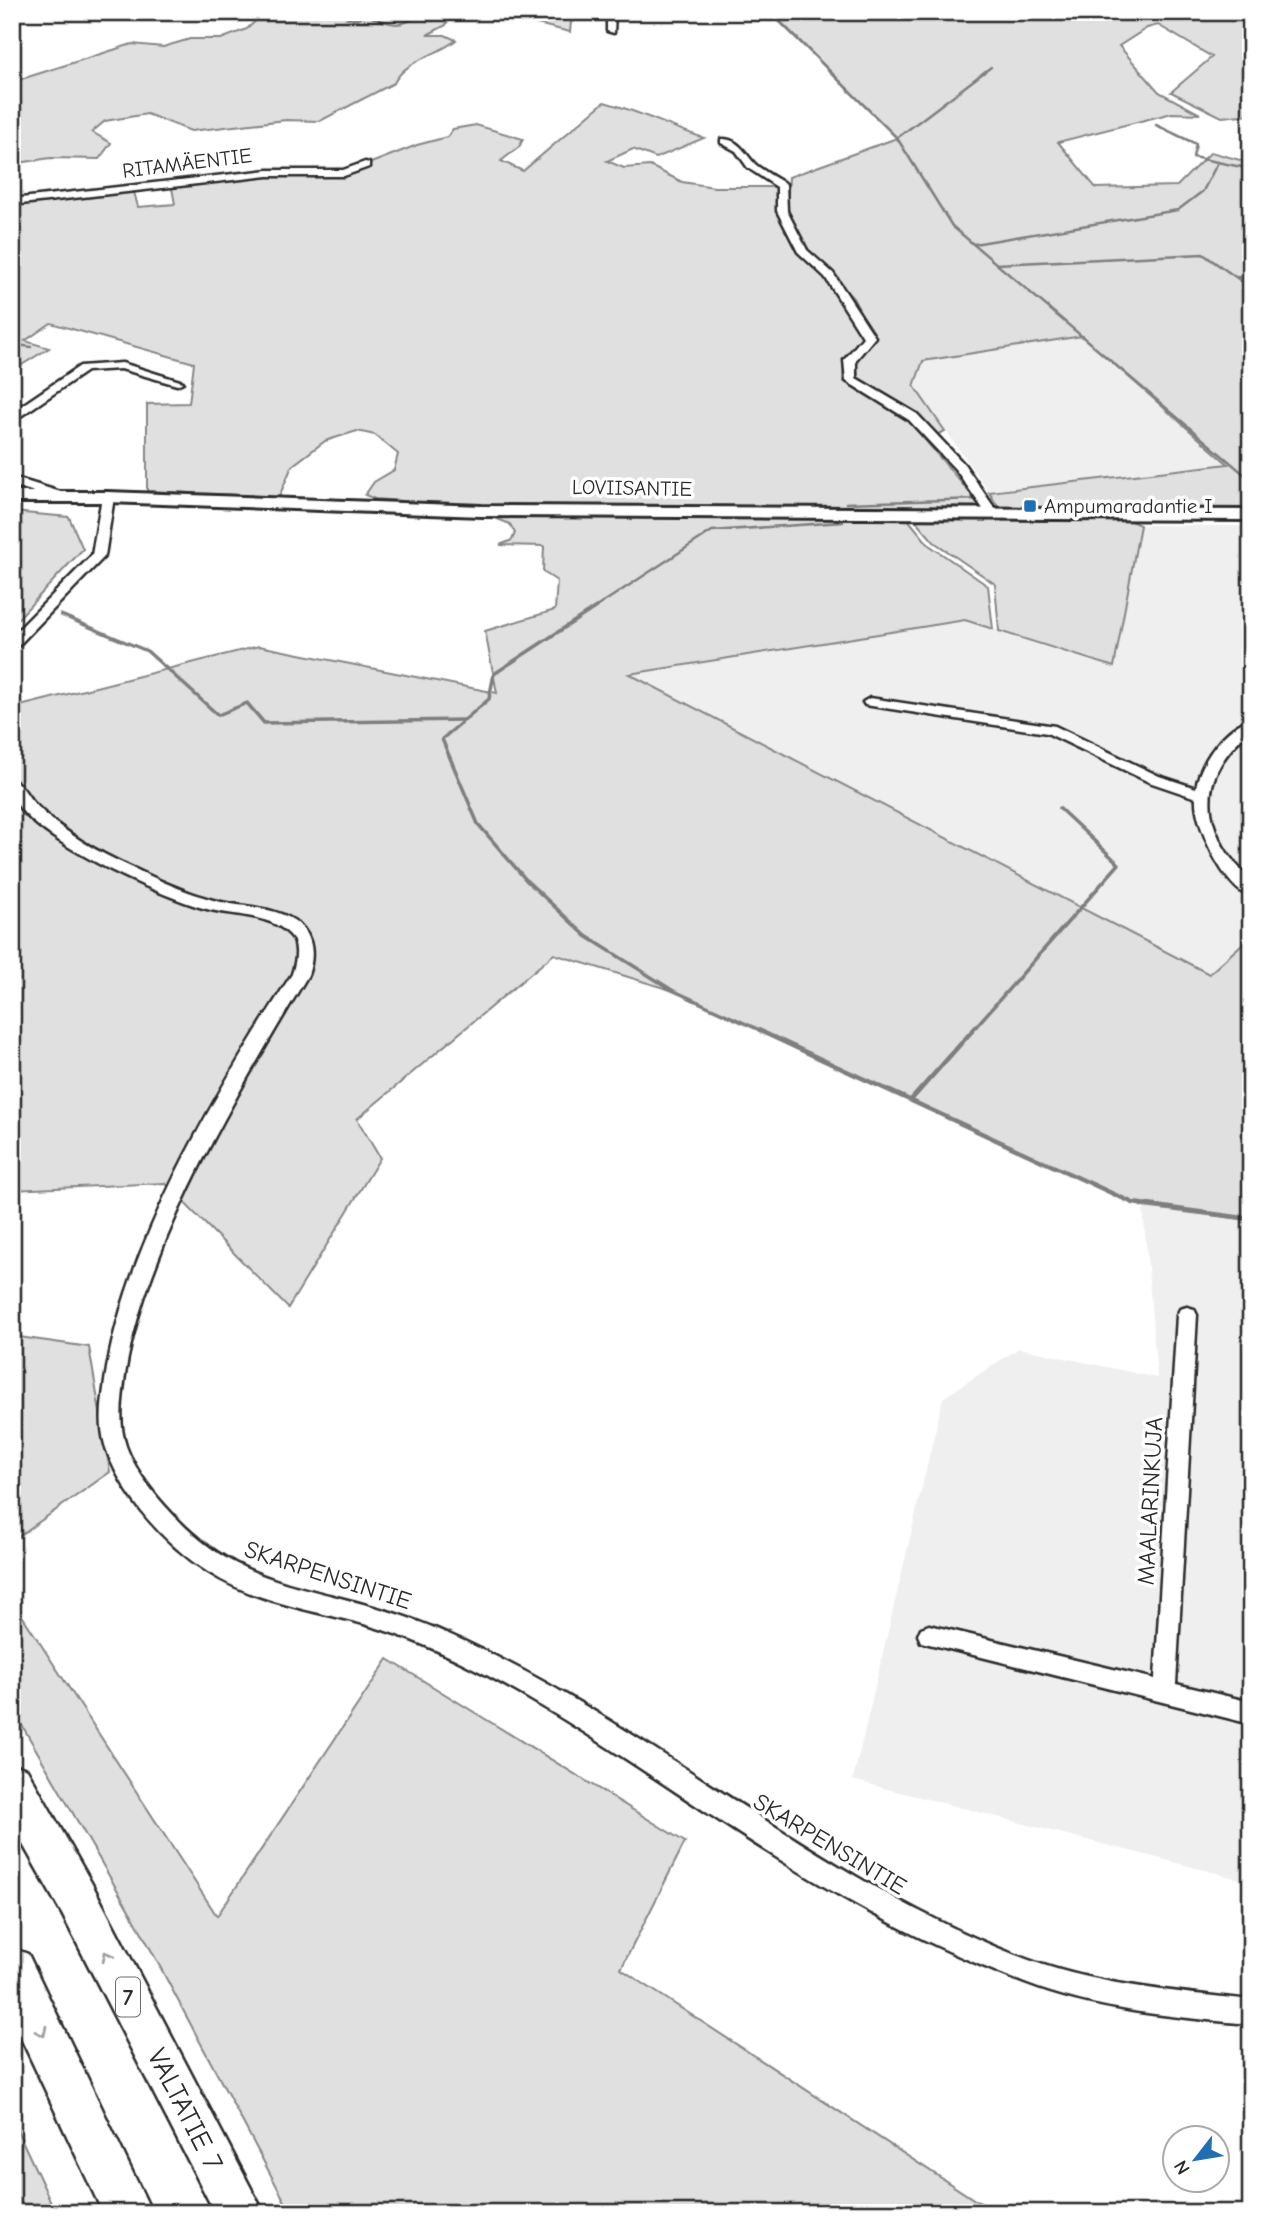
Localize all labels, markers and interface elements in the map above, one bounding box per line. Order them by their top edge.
street label: RITAMÄENTIE [121,143,253,183]
street label: LOVIISANTIE [572,475,692,501]
place label: Ampumaradantie I [1044,494,1213,518]
marker: Ampumaradantie I [1022,498,1038,514]
street label: MAALARINKUJA [1132,1416,1168,1586]
street label: SKARPENSINTIE [241,1535,415,1615]
street label: SKARPENSINTIE [748,1787,912,1901]
one-way arrow [102,1951,115,1964]
road number: 7 [116,1978,140,2016]
one-way arrow [33,2025,47,2037]
street label: VALTATIE 7 [141,2043,229,2176]
north arrow [1162,2124,1232,2194]
text: N [1170,2156,1195,2178]

